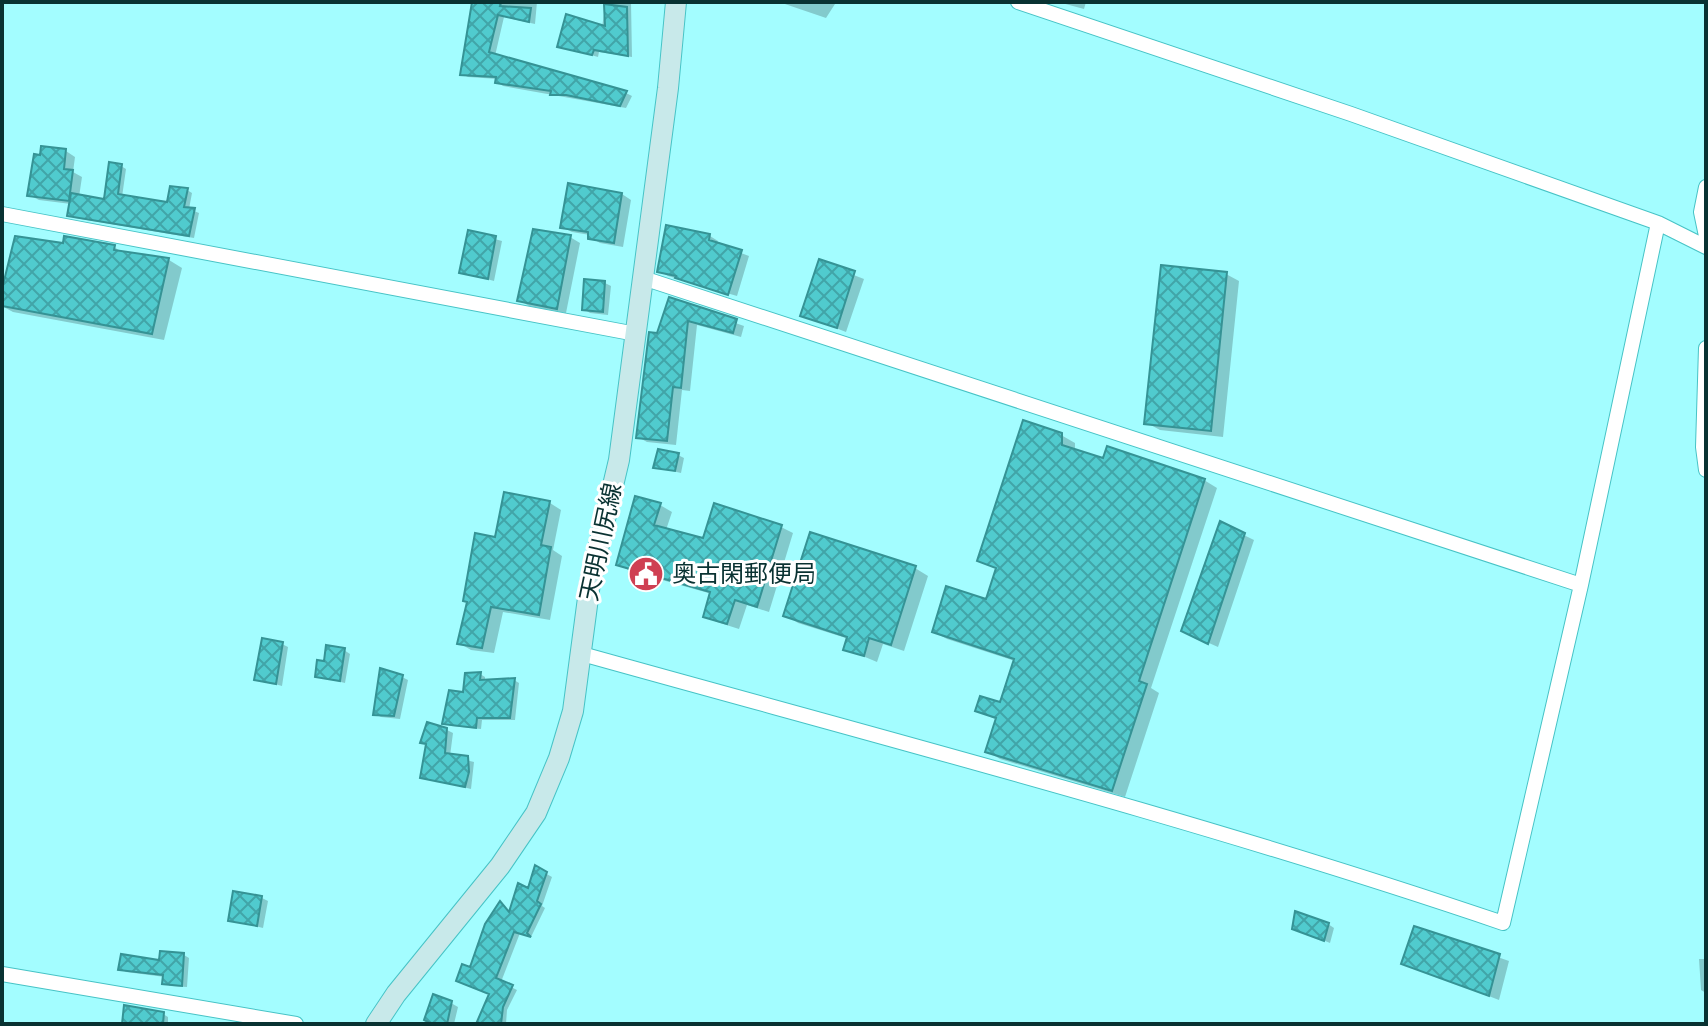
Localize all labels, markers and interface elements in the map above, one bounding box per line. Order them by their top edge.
street label: 天明川尻線 [571,480,628,604]
public building icon: 奥古閑郵便局 [627,555,665,593]
place label: 奥古閑郵便局 [672,556,816,589]

